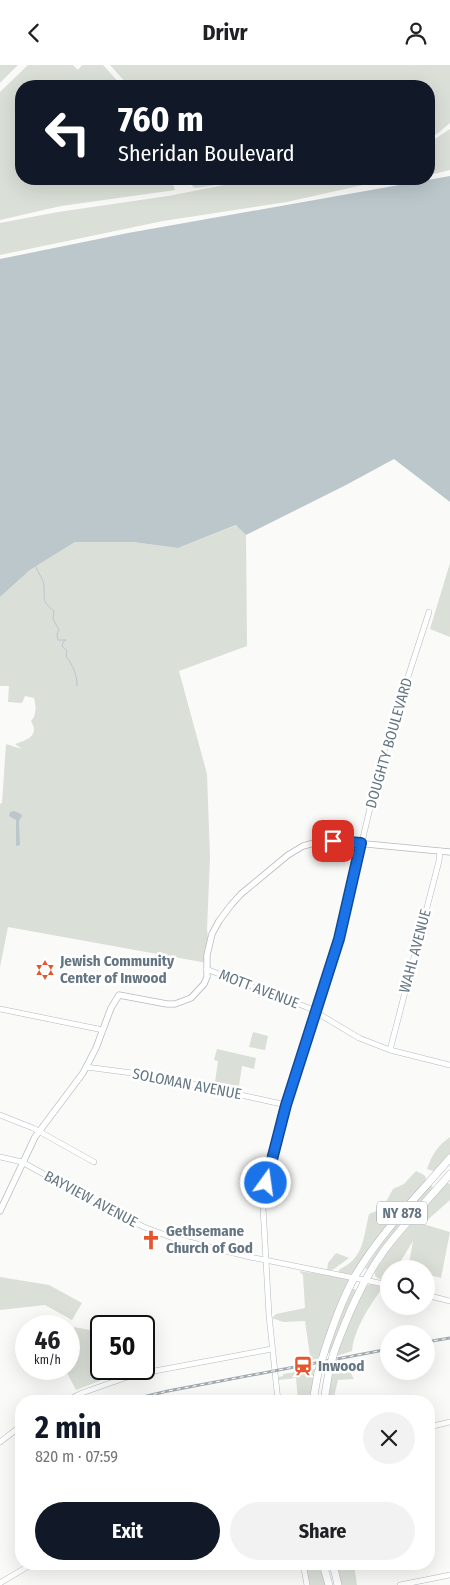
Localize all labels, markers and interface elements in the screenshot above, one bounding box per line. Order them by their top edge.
icon: back [20,19,48,47]
text: Drivr [202,19,248,46]
icon: person [402,19,430,47]
text: 760 m [118,98,204,140]
icon: left [35,100,100,165]
text: Sheridan Boulevard [118,140,295,167]
street label: DOUGHTY BOULEVARD [362,676,416,810]
pin [312,820,354,862]
icon: arrive [319,827,347,855]
street label: WAHL AVENUE [395,907,435,995]
place label: Jewish Community Center of Inwood [59,952,175,987]
synagogue icon: Jewish Community Center of Inwood [34,959,56,981]
street label: MOTT AVENUE [216,966,302,1012]
street label: SOLOMAN AVENUE [131,1065,243,1103]
position arrow [239,1156,291,1208]
street label: BAYVIEW AVENUE [41,1167,141,1231]
road number: NY 878 [377,1201,427,1225]
place label: Gethsemane Church of God [166,1222,253,1257]
church icon: Gethsemane Church of God [140,1229,162,1251]
map controls [380,1260,435,1380]
button: search [380,1260,435,1315]
speed limit sign: 50 [90,1315,155,1380]
button: layers [380,1325,435,1380]
text: 46 [35,1326,60,1356]
text: km/h [34,1353,61,1367]
station icon: Inwood [292,1355,314,1377]
place label: Inwood [318,1357,364,1375]
text: 2 min [35,1410,102,1446]
button: close [363,1412,415,1464]
text: 820 m · 07:59 [35,1447,118,1466]
button: Exit [35,1502,220,1560]
button: Share [230,1502,415,1560]

